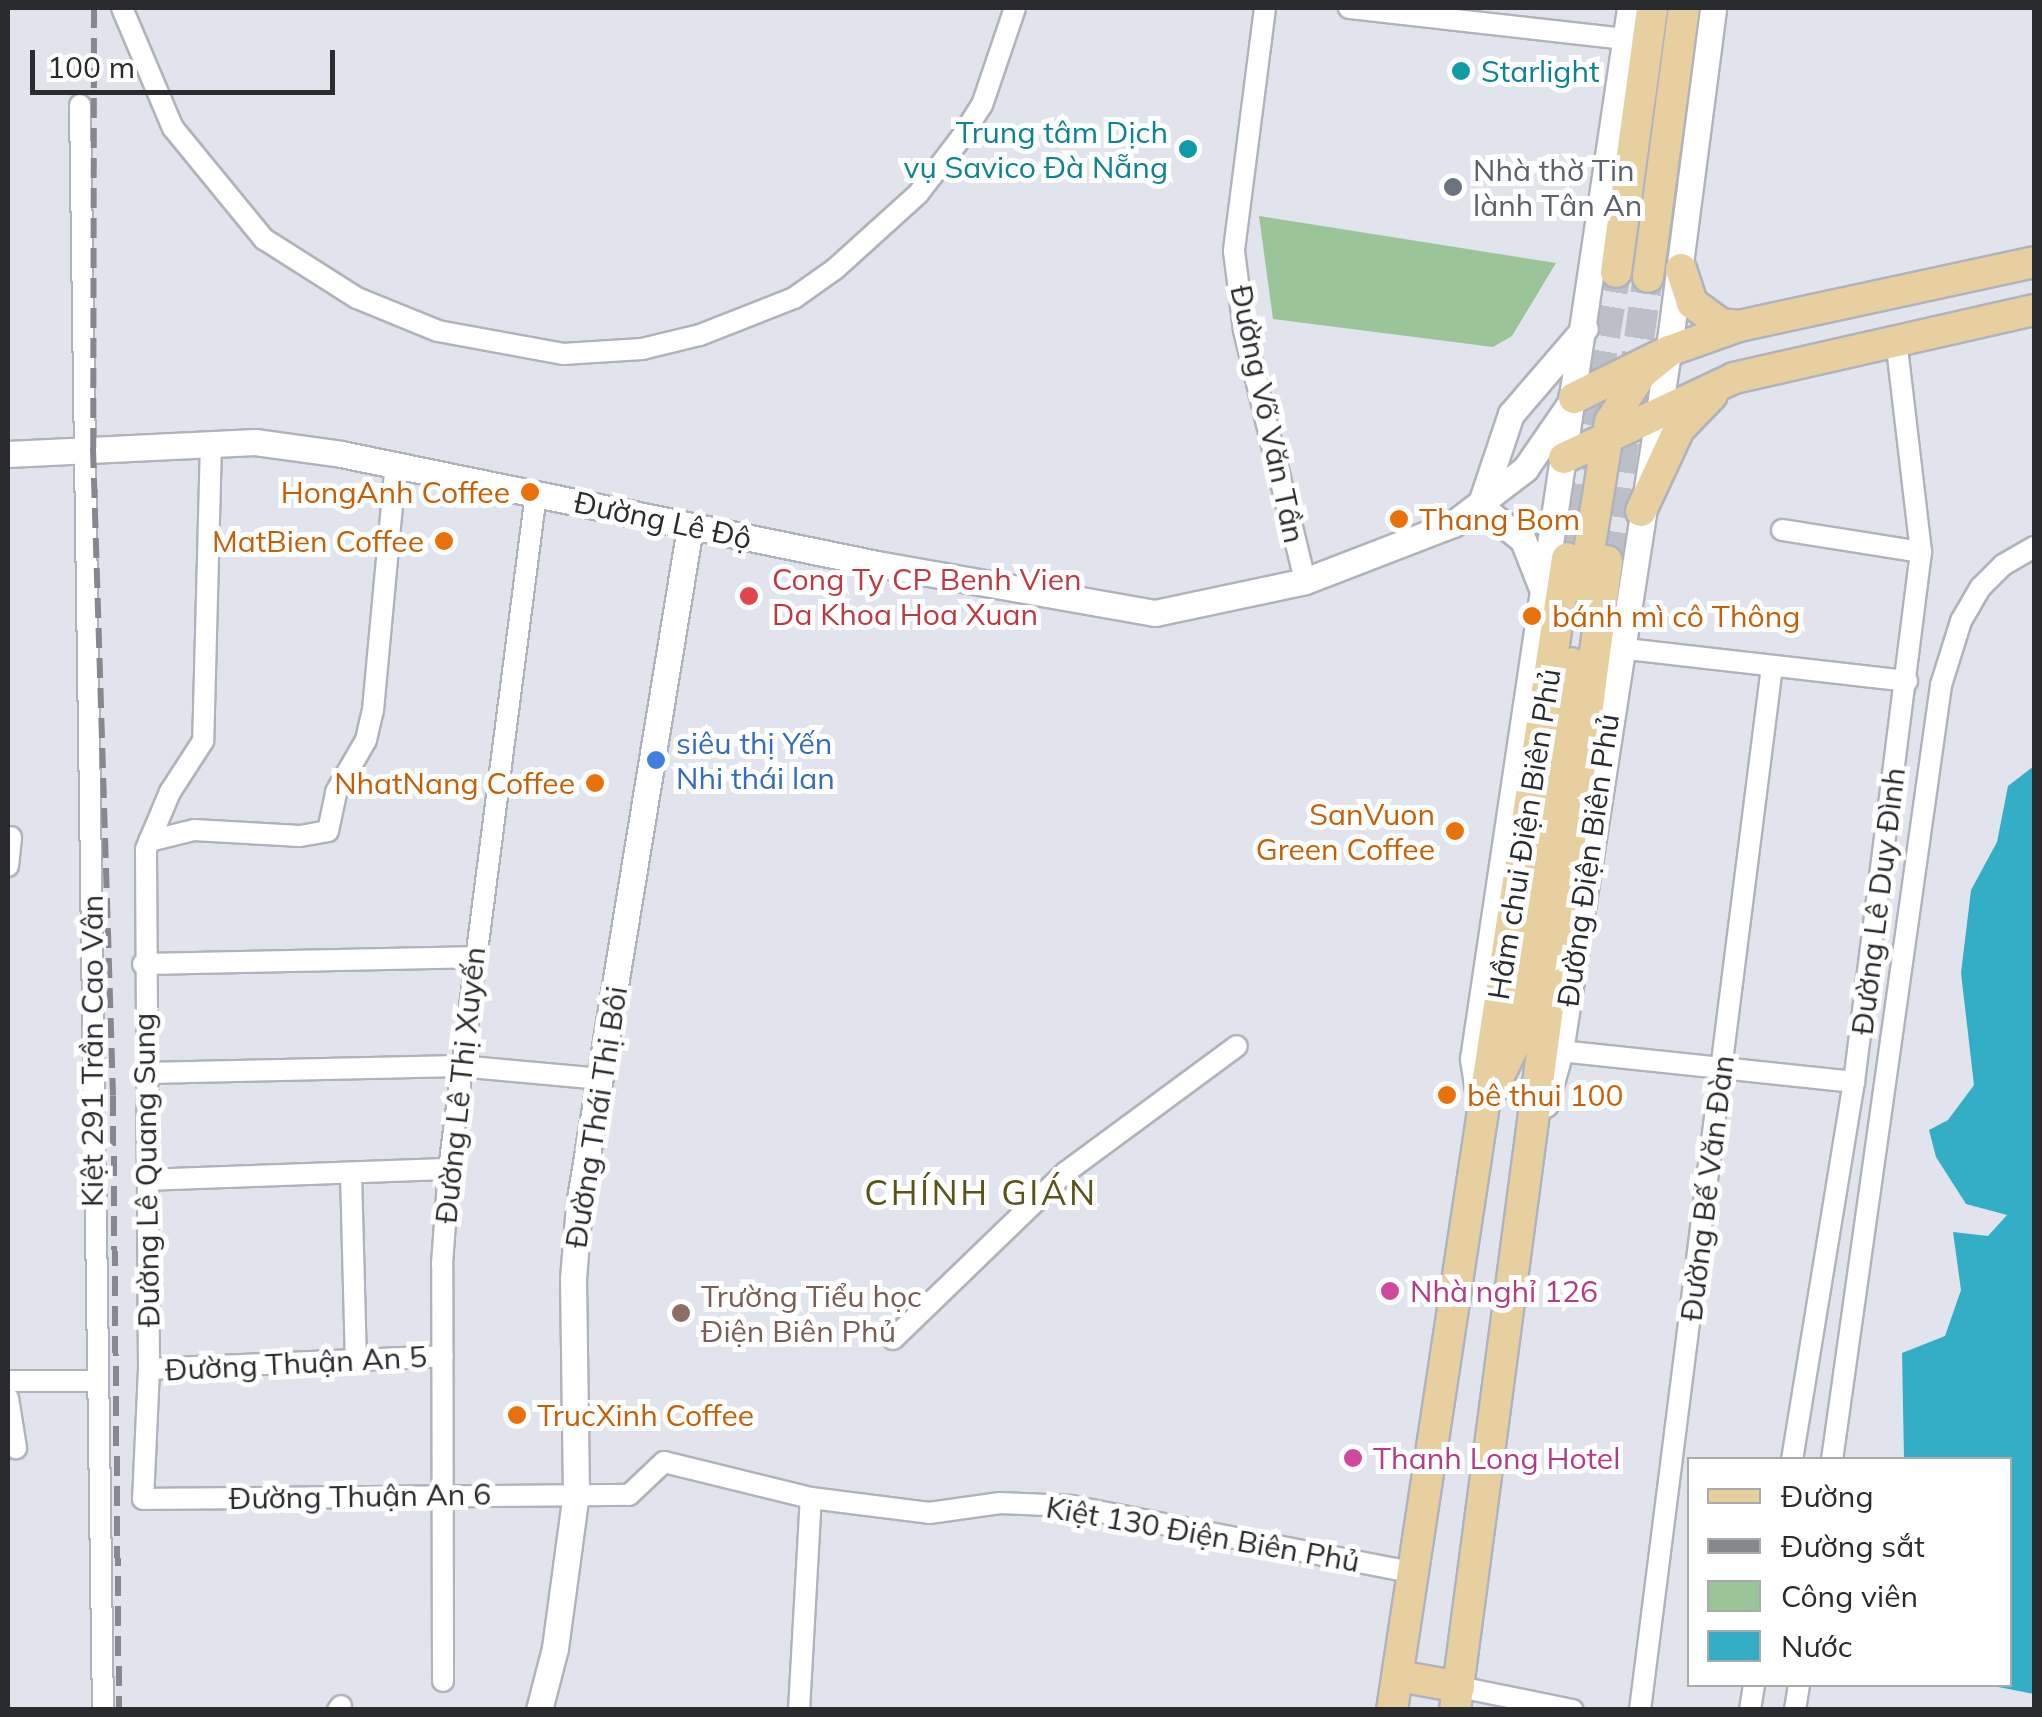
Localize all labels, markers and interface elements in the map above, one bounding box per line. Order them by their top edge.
scale bar [35,30,340,92]
text: 100 m [47,48,135,86]
place label: Starlight [1481,53,1599,89]
marker: Starlight [1450,60,1472,82]
place label: Trung tâm Dịch vụ Savico Đà Nẵng [903,114,1168,184]
marker: Trung tâm Dịch vụ Savico Đà Nẵng [1177,138,1199,160]
place label: Nhà thờ Tin lành Tân An [1473,152,1642,222]
marker: Nhà thờ Tin lành Tân An [1442,176,1464,198]
street label: Đường Võ Văn Tần [1223,282,1313,546]
place label: HongAnh Coffee [281,474,510,510]
marker: HongAnh Coffee [519,481,541,503]
street label: Đường Lê Độ [571,484,755,556]
place label: Thang Bom [1419,501,1580,537]
marker: Thang Bom [1388,508,1410,530]
place label: MatBien Coffee [212,523,424,559]
marker: MatBien Coffee [433,530,455,552]
place label: Cong Ty CP Benh Vien Da Khoa Hoa Xuan [772,561,1082,632]
marker: Cong Ty CP Benh Vien Da Khoa Hoa Xuan [736,583,762,609]
place label: bánh mì cô Thông [1552,598,1800,634]
marker: bánh mì cô Thông [1521,605,1543,627]
street label: Hầm chui Điện Biên Phủ [1480,666,1568,1002]
street label: Đường Điện Biên Phủ [1550,711,1626,1009]
place label: siêu thị Yến Nhi thái lan [676,725,835,796]
marker: siêu thị Yến Nhi thái lan [645,749,667,771]
place label: NhatNang Coffee [334,765,575,801]
street label: Đường Lê Duy Đình [1844,765,1912,1037]
marker: NhatNang Coffee [584,772,606,794]
place label: SanVuon Green Coffee [1256,796,1435,866]
marker: SanVuon Green Coffee [1444,820,1466,842]
street label: Kiệt 291 Trần Cao Vân [74,895,110,1207]
street label: Đường Lê Thị Xuyến [428,945,492,1225]
street label: Đường Thái Thị Bôi [558,984,634,1250]
street label: Đường Lê Quang Sung [125,1013,167,1327]
street label: Đường Bế Văn Đàn [1673,1053,1741,1323]
place label: bê thui 100 [1467,1077,1624,1113]
marker: bê thui 100 [1436,1084,1458,1106]
district label: CHÍNH GIÁN [864,1171,1098,1213]
place label: Nhà nghỉ 126 [1410,1273,1598,1309]
place label: Trường Tiểu học Điện Biên Phủ [701,1278,922,1348]
marker: Nhà nghỉ 126 [1379,1280,1401,1302]
marker: Trường Tiểu học Điện Biên Phủ [670,1302,692,1324]
street label: Đường Thuận An 5 [164,1338,428,1388]
place label: TrucXinh Coffee [537,1397,754,1433]
marker: TrucXinh Coffee [506,1404,528,1426]
place label: Thanh Long Hotel [1373,1440,1620,1476]
marker: Thanh Long Hotel [1342,1447,1364,1469]
legend [1687,1457,2012,1687]
street label: Đường Thuận An 6 [229,1476,491,1516]
text: Đường [1781,1477,1874,1515]
street label: Kiệt 130 Điện Biên Phủ [1043,1489,1363,1579]
text: Đường sắt [1781,1527,1925,1565]
text: Công viên [1781,1577,1918,1615]
text: Nước [1781,1627,1853,1665]

